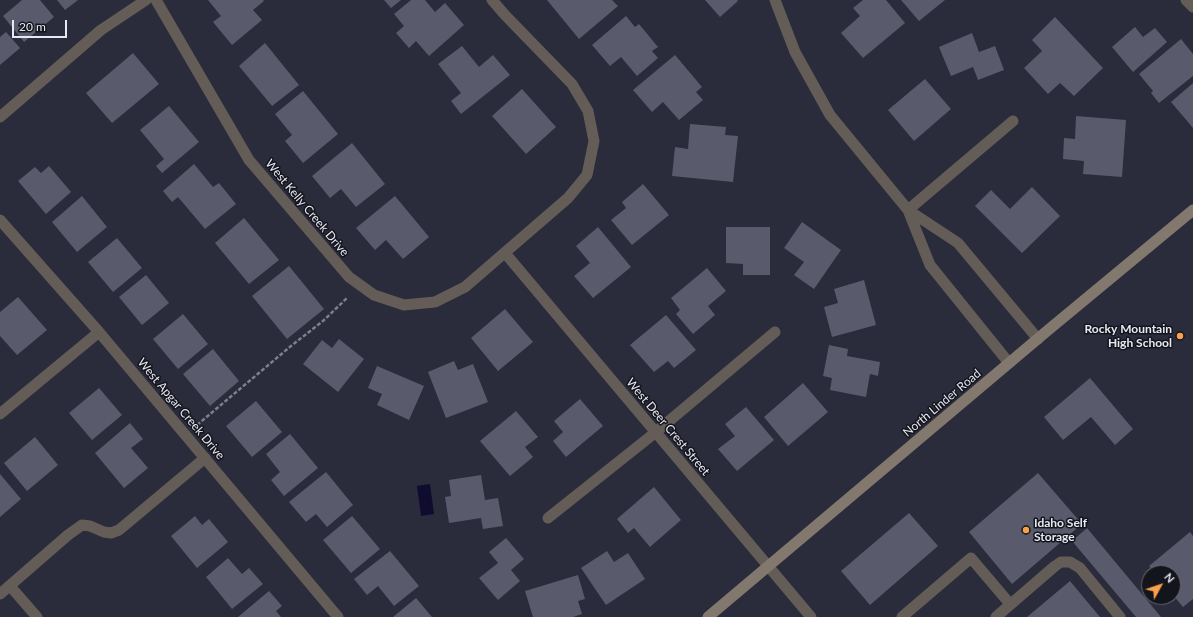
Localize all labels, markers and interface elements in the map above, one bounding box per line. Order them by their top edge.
scale bar [14,12,69,38]
text: 20 m [19,19,46,34]
street label: West Kelly Creek Drive [262,157,352,259]
place label: Rocky Mountain High School [1084,322,1172,350]
marker: Rocky Mountain High School [1175,331,1185,341]
street label: West Apgar Creek Drive [134,355,228,463]
street label: North Linder Road [900,366,984,440]
street label: West Deer Crest Street [623,375,713,479]
place label: Idaho Self Storage [1034,516,1087,544]
marker: Idaho Self Storage [1021,525,1031,535]
north arrow [1141,565,1181,605]
text: N [1162,570,1178,585]

